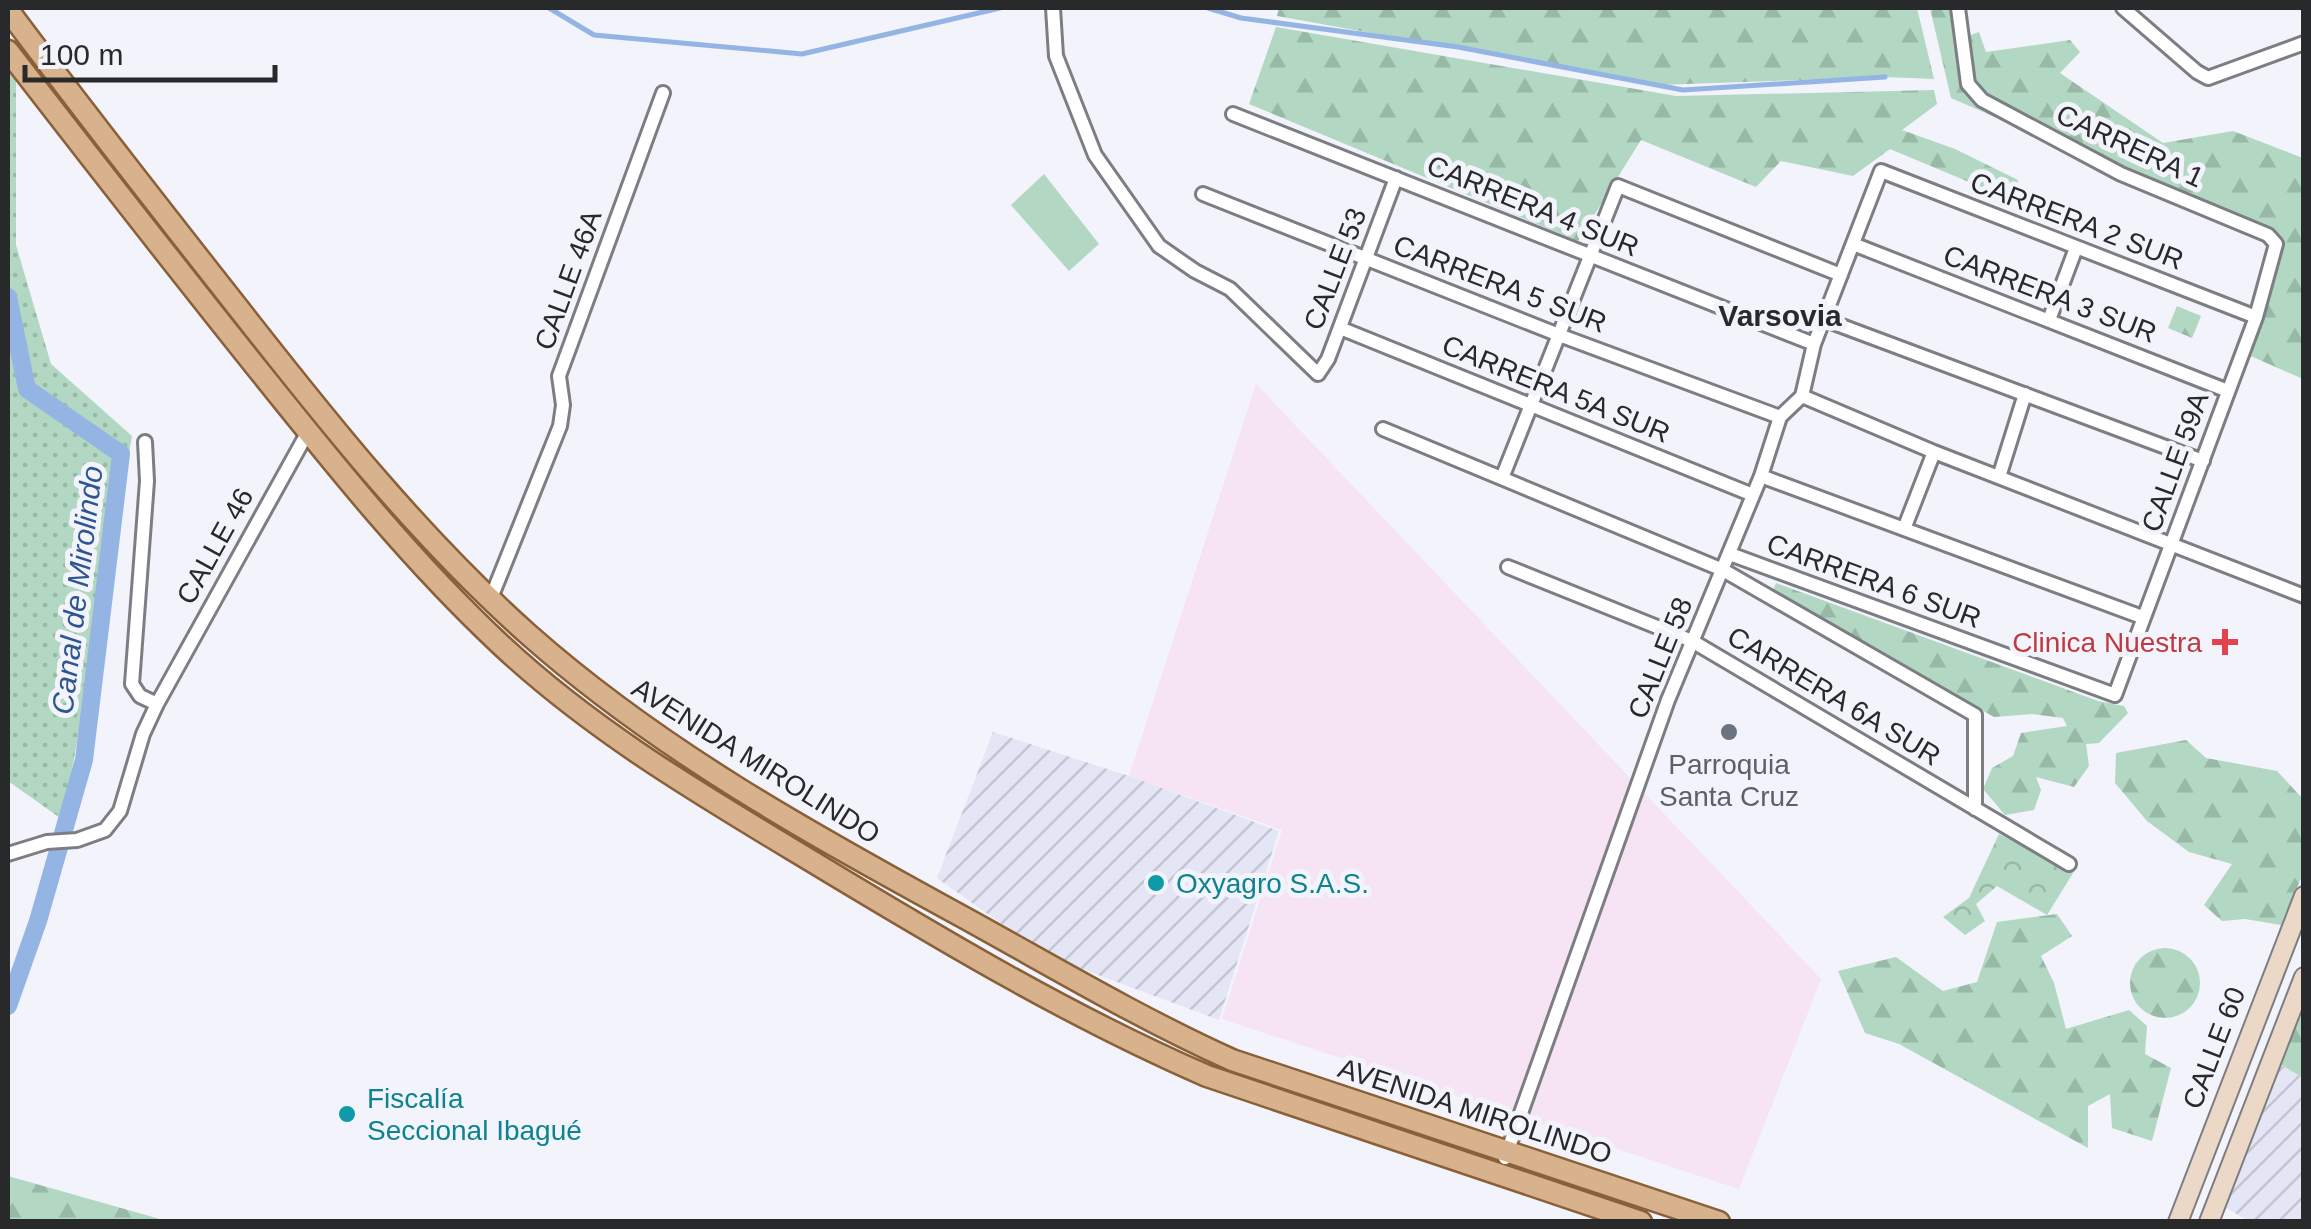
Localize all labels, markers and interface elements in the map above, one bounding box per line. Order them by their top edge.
scale bar [25,20,275,82]
text: 100 m [40,38,123,71]
street label: CARRERA 1 [2052,98,2208,194]
street label: CARRERA 4 SUR [1423,149,1643,263]
street label: CARRERA 2 SUR [1966,166,2188,276]
street label: CALLE 53 [1298,204,1372,334]
street label: CALLE 46A [528,206,608,354]
street label: CARRERA 5 SUR [1389,229,1611,339]
street label: CARRERA 3 SUR [1939,239,2161,349]
district label: Varsovia [1718,299,1842,332]
street label: CARRERA 5A SUR [1438,329,1674,449]
street label: CALLE 59A [2135,388,2215,536]
water label: Canal de Mirolindo [45,464,109,716]
street label: CALLE 46 [171,483,259,609]
street label: CARRERA 6 SUR [1763,528,1985,634]
street label: CALLE 58 [1622,593,1698,723]
street label: CARRERA 6A SUR [1722,620,1946,772]
place label: Clinica Nuestra [2012,627,2202,658]
marker: Clinica Nuestra [2212,629,2238,655]
street label: AVENIDA MIROLINDO [627,672,885,850]
marker: Parroquia Santa Cruz [1718,721,1740,743]
place label: Parroquia Santa Cruz [1659,749,1799,812]
place label: Oxyagro S.A.S. [1176,868,1369,899]
marker: Oxyagro S.A.S. [1145,872,1167,894]
street label: CALLE 60 [2177,983,2251,1113]
street label: AVENIDA MIROLINDO [1334,1052,1616,1170]
place label: Fiscalía Seccional Ibagué [367,1083,582,1146]
marker: Fiscalía Seccional Ibagué [336,1103,358,1125]

